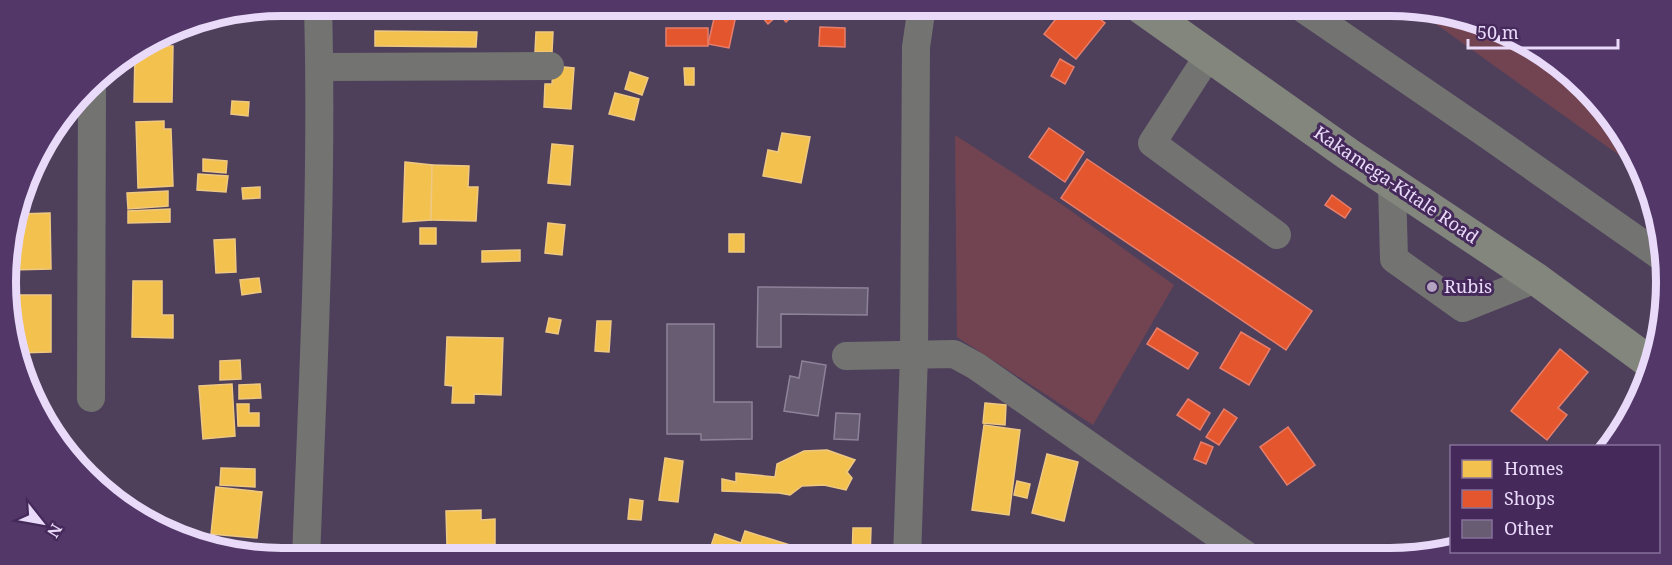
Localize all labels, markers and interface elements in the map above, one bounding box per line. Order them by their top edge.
scale bar [1468,12,1618,50]
text: 50 m [1477,20,1519,44]
street label: Kakamega-Kitale Road [1310,120,1483,248]
place label: Rubis [1444,274,1492,298]
marker: Rubis [1425,280,1439,294]
legend [1450,445,1660,553]
text: Homes [1504,456,1563,480]
text: Shops [1504,486,1555,510]
north arrow [12,493,72,553]
text: Other [1504,516,1554,540]
text: N [42,520,68,542]

